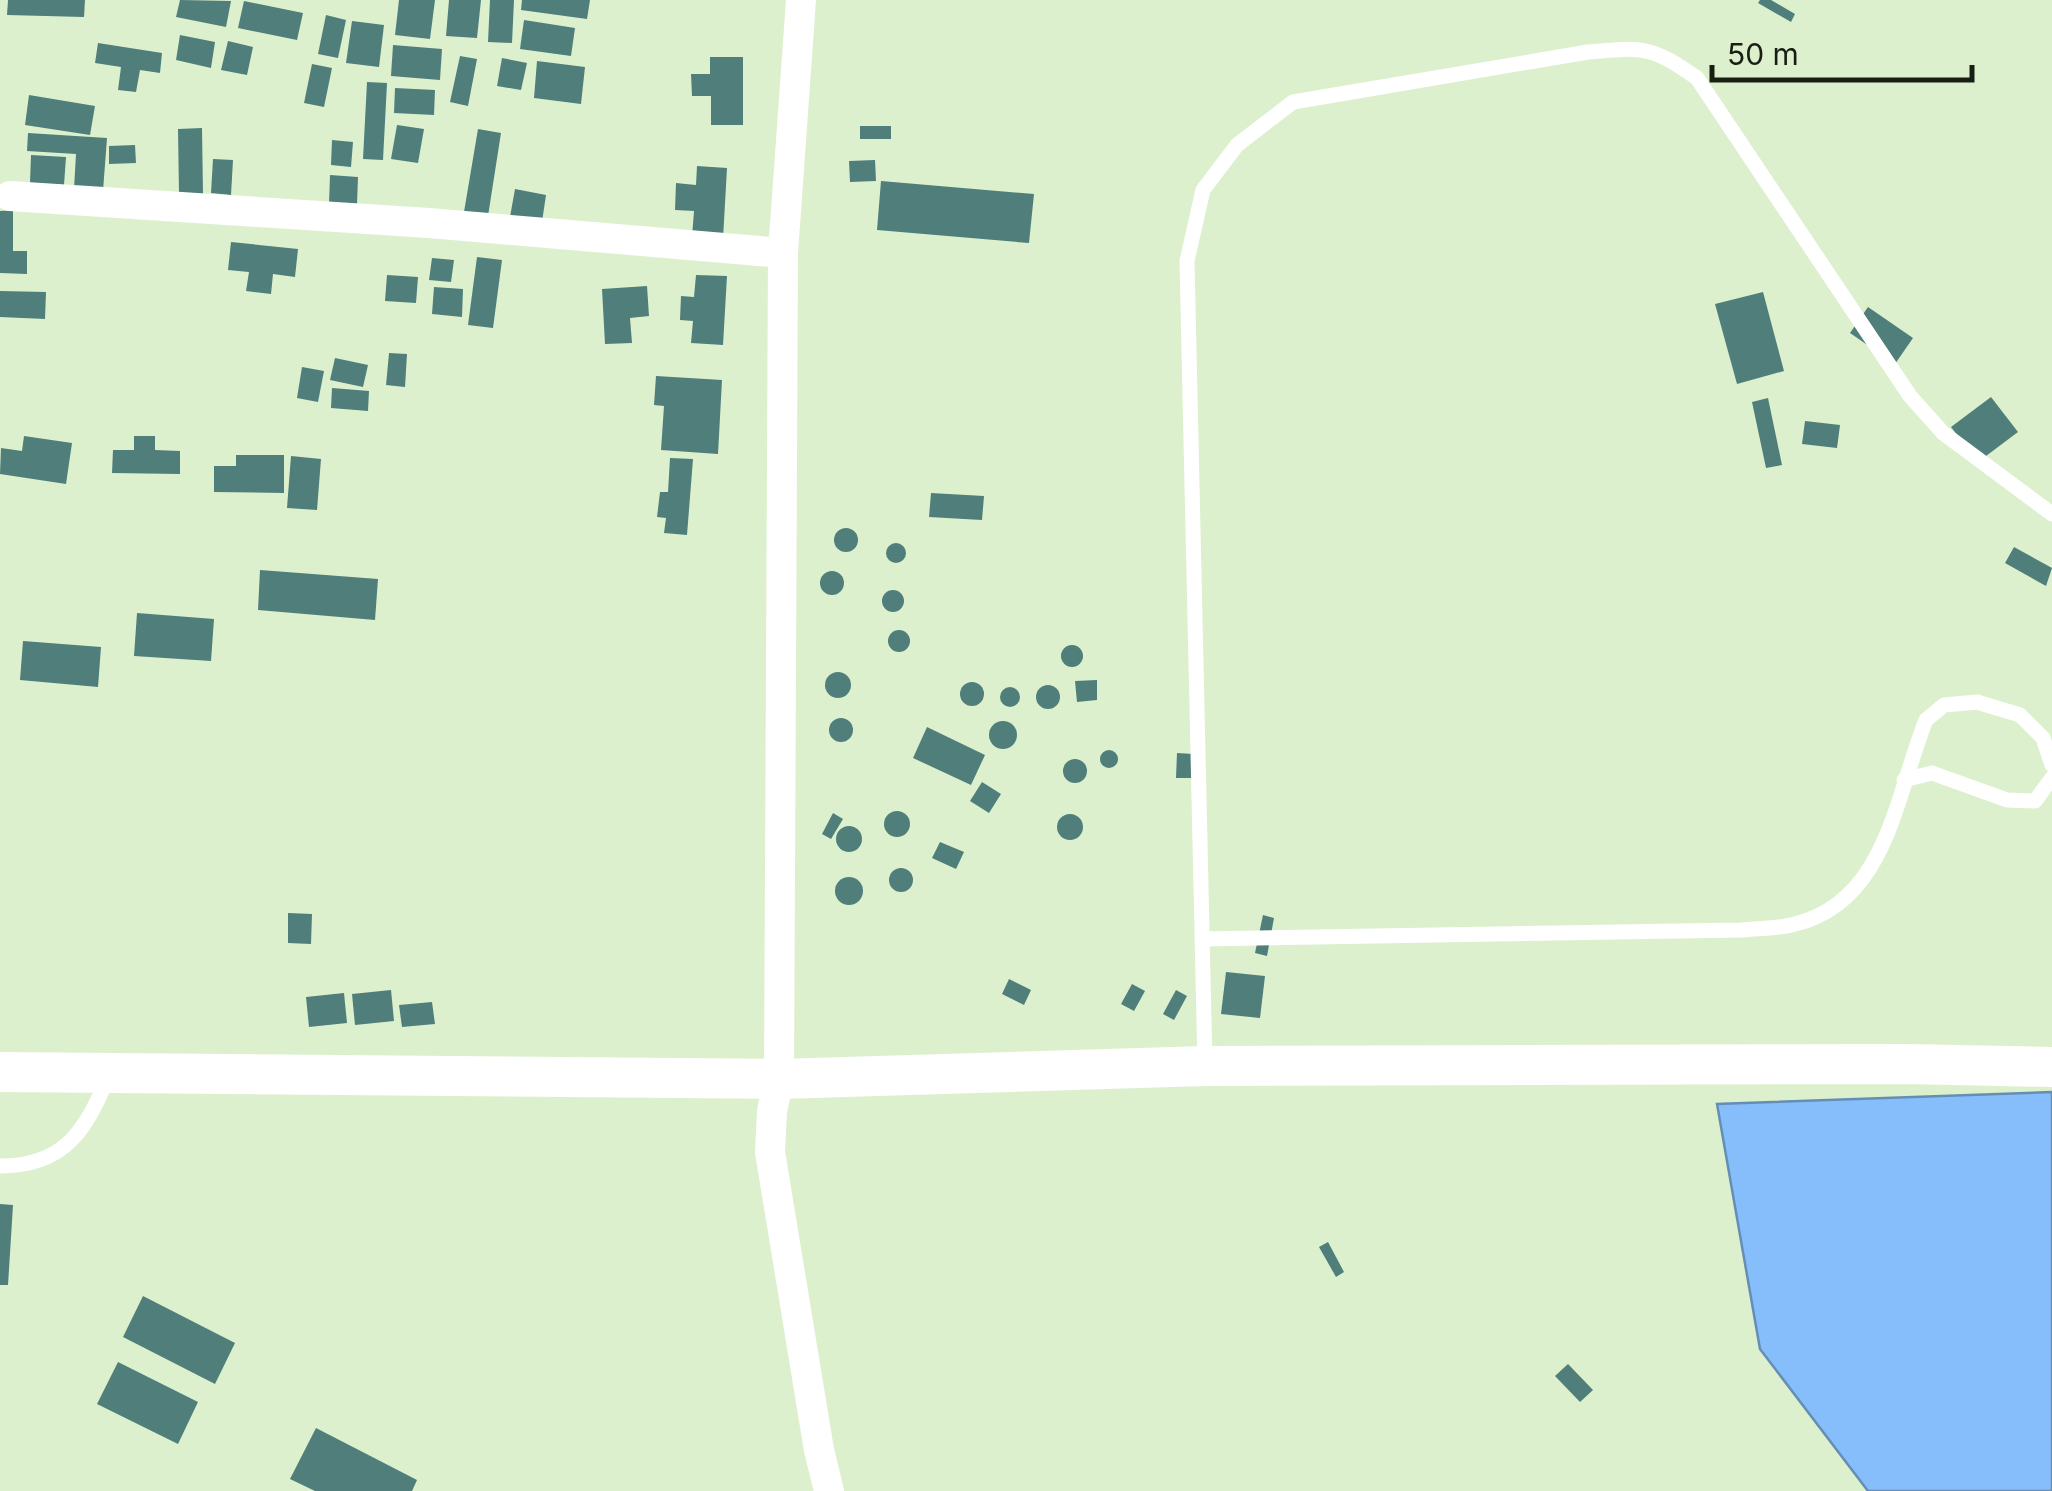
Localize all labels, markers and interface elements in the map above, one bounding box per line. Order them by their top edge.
scale bar [1712,20,1972,82]
text: 50 m [1727,36,1799,72]

